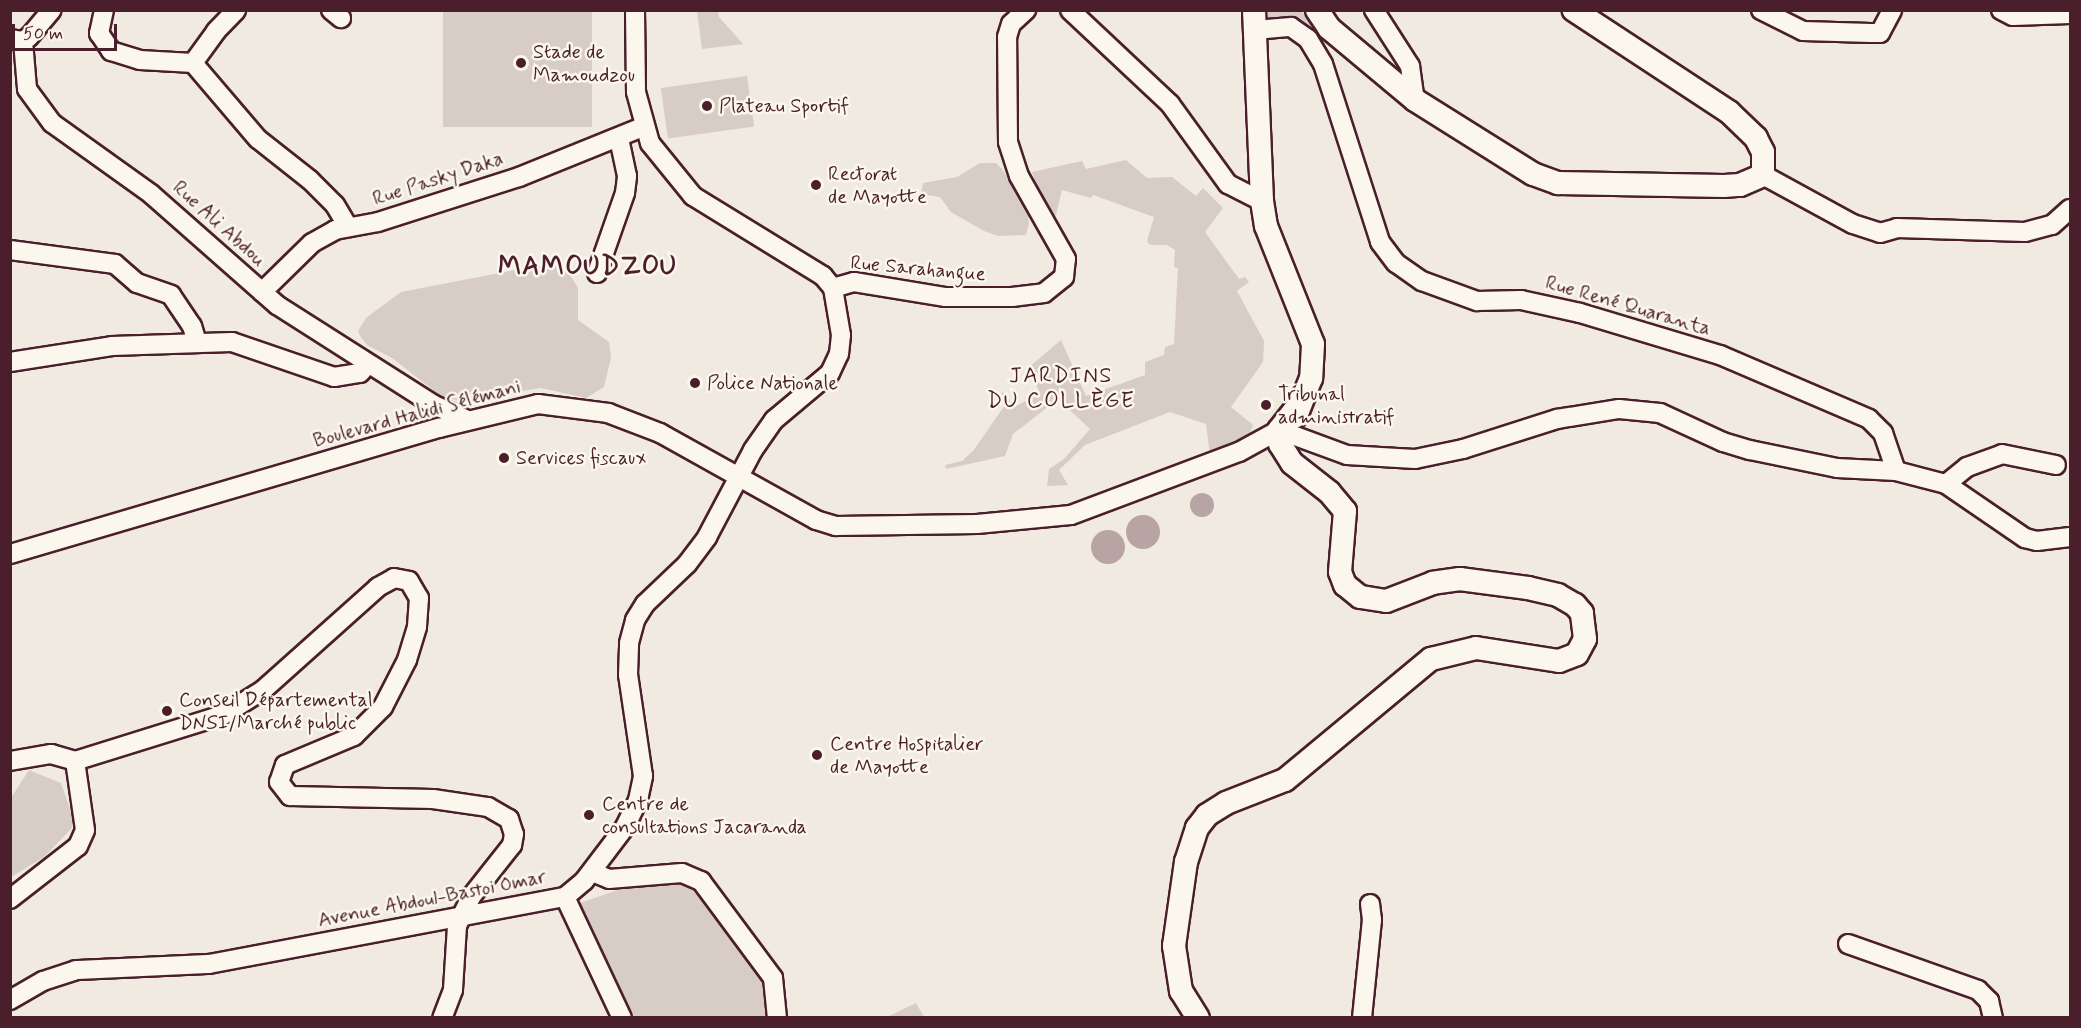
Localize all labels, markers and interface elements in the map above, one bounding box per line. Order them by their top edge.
scale bar [15,12,120,50]
text: 50 m [23,22,63,46]
place label: Stade de Mamoudzou [533,40,635,87]
marker: Stade de Mamoudzou [514,56,528,70]
place label: Plateau Sportif [719,94,849,118]
marker: Plateau Sportif [700,99,714,113]
street label: Rue Pasky Daka [370,147,506,211]
place label: Rectorat de Mayotte [828,162,928,209]
street label: Rue Ali Abdou [167,176,271,272]
marker: Rectorat de Mayotte [809,178,823,192]
street label: Rue Sarahangue [851,251,985,287]
district label: MAMOUDZOU [497,252,679,284]
street label: Rue René Quaranta [1542,271,1714,341]
district label: JARDINS DU COLLÈGE [988,363,1134,414]
place label: Police Nationale [707,371,839,395]
street label: Boulevard Halidi Sélémani [310,375,524,453]
marker: Police Nationale [688,376,702,390]
place label: Tribunal administratif [1278,382,1395,429]
marker: Tribunal administratif [1259,398,1273,412]
place label: Services fiscaux [516,446,646,470]
marker: Services fiscaux [497,451,511,465]
place label: Conseil Départemental DNSI/Marché public [179,688,374,735]
marker: Conseil Départemental DNSI/Marché public [160,704,174,718]
place label: Centre Hospitalier de Mayotte [830,732,994,779]
marker: Centre Hospitalier de Mayotte [808,746,826,764]
place label: Centre de consultations Jacaranda [602,792,805,839]
marker: Centre de consultations Jacaranda [580,806,598,824]
street label: Avenue Abdoul-Bastoi Omar [314,865,550,933]

